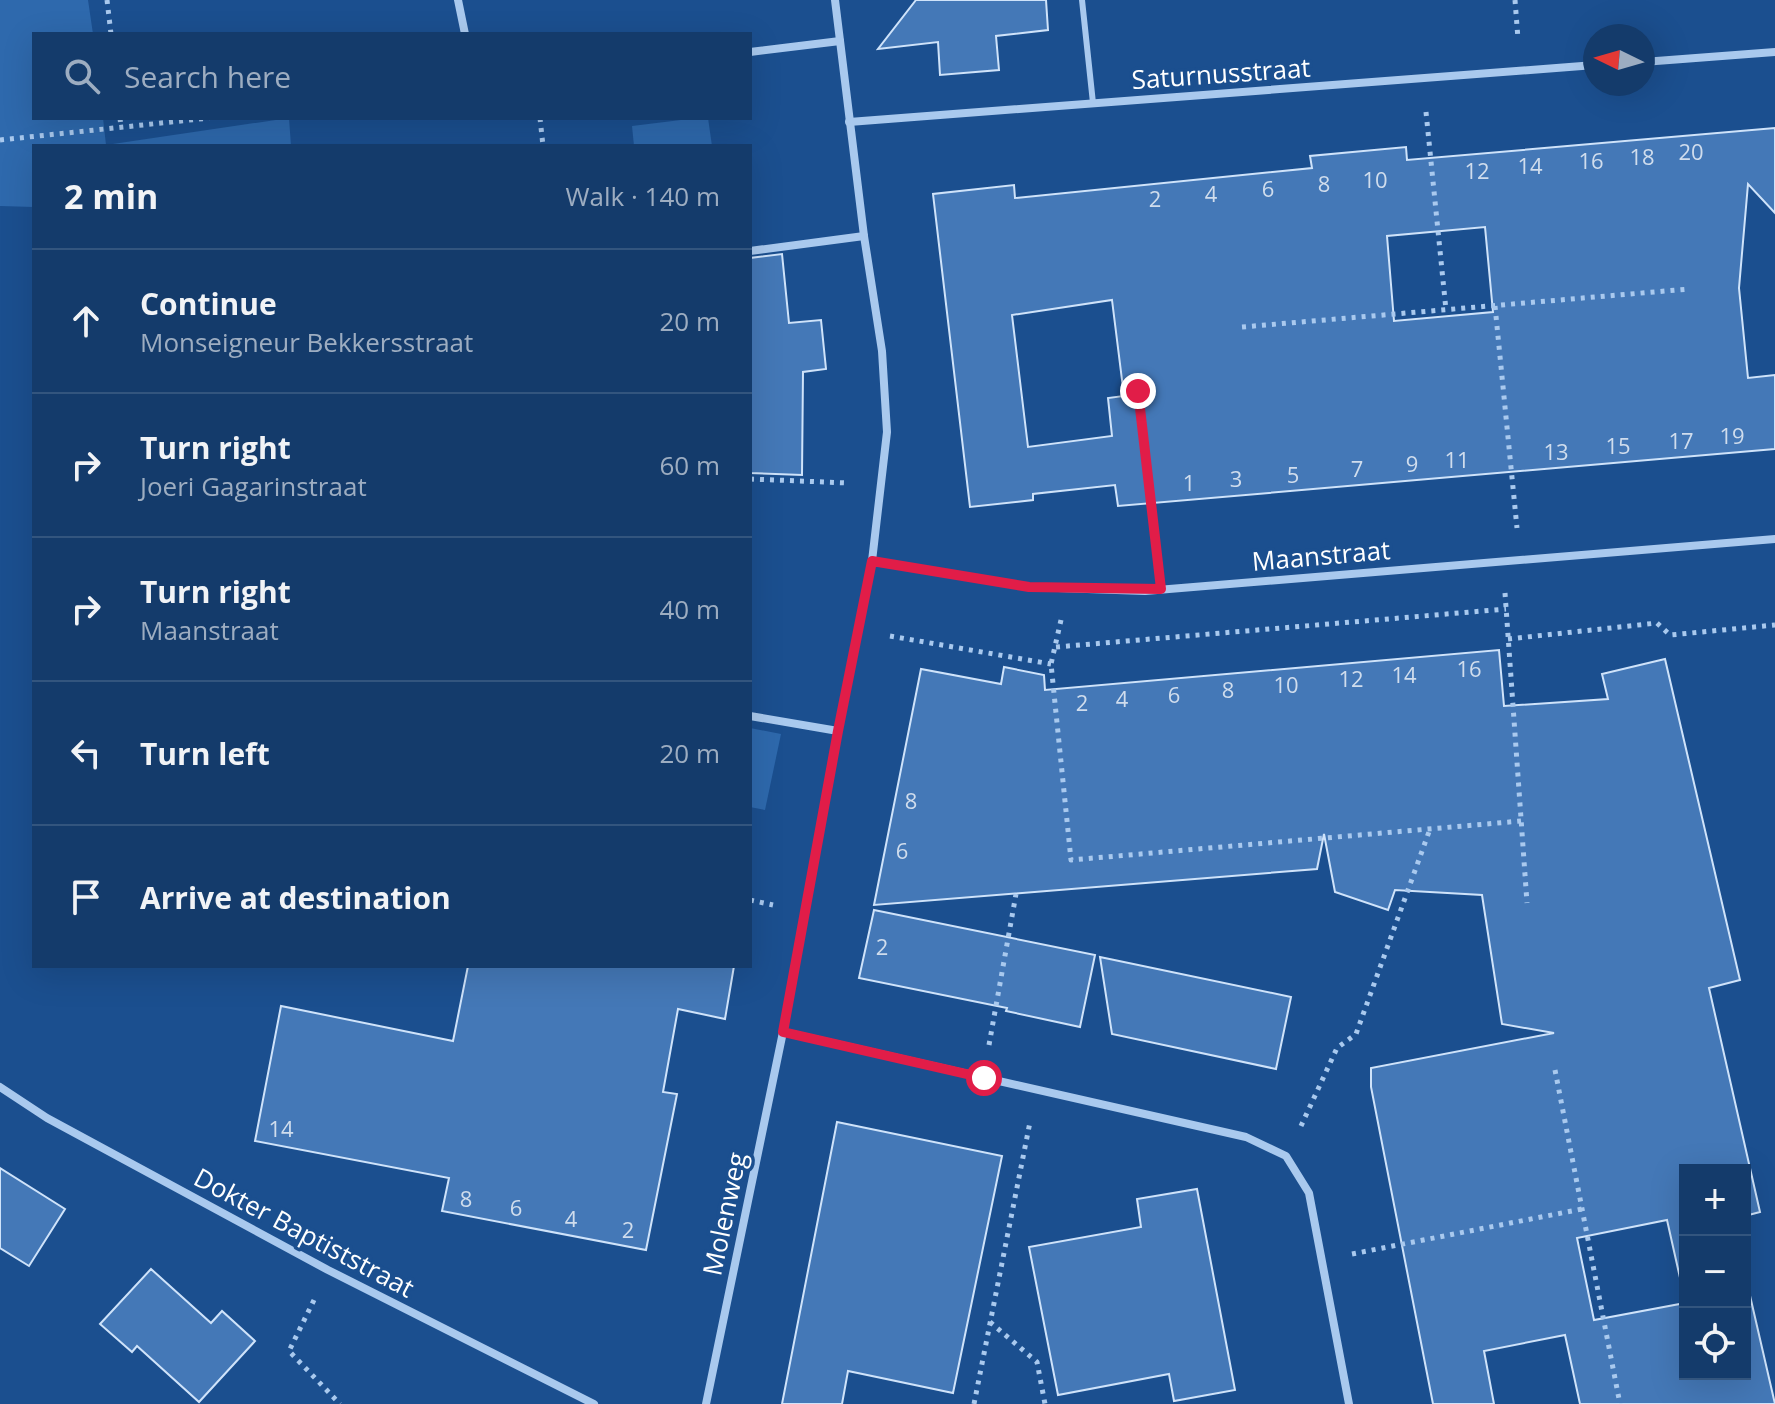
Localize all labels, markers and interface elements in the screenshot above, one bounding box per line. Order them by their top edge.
north arrow [1583,24,1655,96]
search box [32,32,752,120]
street label: Saturnusstraat [1130,49,1312,97]
icon: search [60,54,104,98]
text: Search here [124,56,291,97]
house number: 20 [1678,136,1704,166]
house number: 18 [1629,141,1655,171]
house number: 16 [1578,145,1604,175]
house number: 14 [1517,150,1543,180]
house number: 12 [1464,155,1490,185]
house number: 10 [1362,164,1388,194]
house number: 8 [1318,168,1330,198]
text: 2 min [64,173,158,219]
house number: 6 [1262,173,1274,203]
text: Walk · 140 m [566,178,720,214]
house number: 4 [1205,178,1218,208]
house number: 2 [1149,183,1161,213]
text: Continue [140,283,277,324]
icon: ahead [64,299,108,343]
text: 20 m [659,303,720,339]
text: Monseigneur Bekkersstraat [140,324,473,360]
route end [1120,373,1156,409]
house number: 19 [1719,420,1745,450]
house number: 17 [1668,425,1694,455]
text: Turn right [140,427,291,468]
house number: 15 [1605,430,1631,460]
house number: 13 [1543,436,1569,466]
icon: right [64,443,108,487]
house number: 11 [1444,444,1470,474]
text: 60 m [659,447,720,483]
house number: 9 [1406,448,1418,478]
house number: 7 [1351,453,1363,483]
house number: 5 [1287,459,1299,489]
house number: 3 [1230,463,1242,493]
house number: 1 [1183,467,1195,497]
text: Joeri Gagarinstraat [140,468,367,504]
street label: Maanstraat [1250,531,1392,579]
text: Turn right [140,571,291,612]
icon: right [64,587,108,631]
text: 40 m [659,591,720,627]
text: Maanstraat [140,612,279,648]
house number: 16 [1456,653,1482,683]
house number: 14 [1391,659,1417,689]
house number: 12 [1338,663,1364,693]
house number: 10 [1273,669,1299,699]
house number: 8 [1222,674,1234,704]
house number: 6 [1168,679,1180,709]
house number: 4 [1116,683,1129,713]
house number: 2 [1076,687,1088,717]
icon: left [64,731,108,775]
text: Turn left [140,733,270,774]
text: 20 m [659,735,720,771]
house number: 8 [905,785,917,815]
house number: 6 [896,835,908,865]
icon: arrive [64,875,108,919]
text: Arrive at destination [140,877,451,918]
house number: 2 [876,931,888,961]
route start [966,1060,1002,1096]
house number: 14 [268,1113,294,1143]
street label: Molenweg [693,1149,755,1279]
street label: Dokter Baptiststraat [188,1159,421,1305]
map controls [1679,1164,1751,1380]
button: + [1679,1164,1751,1236]
house number: 8 [460,1183,472,1213]
house number: 6 [510,1192,522,1222]
house number: 4 [565,1203,578,1233]
house number: 2 [622,1214,634,1244]
button: − [1679,1236,1751,1308]
button: locate [1679,1308,1751,1380]

